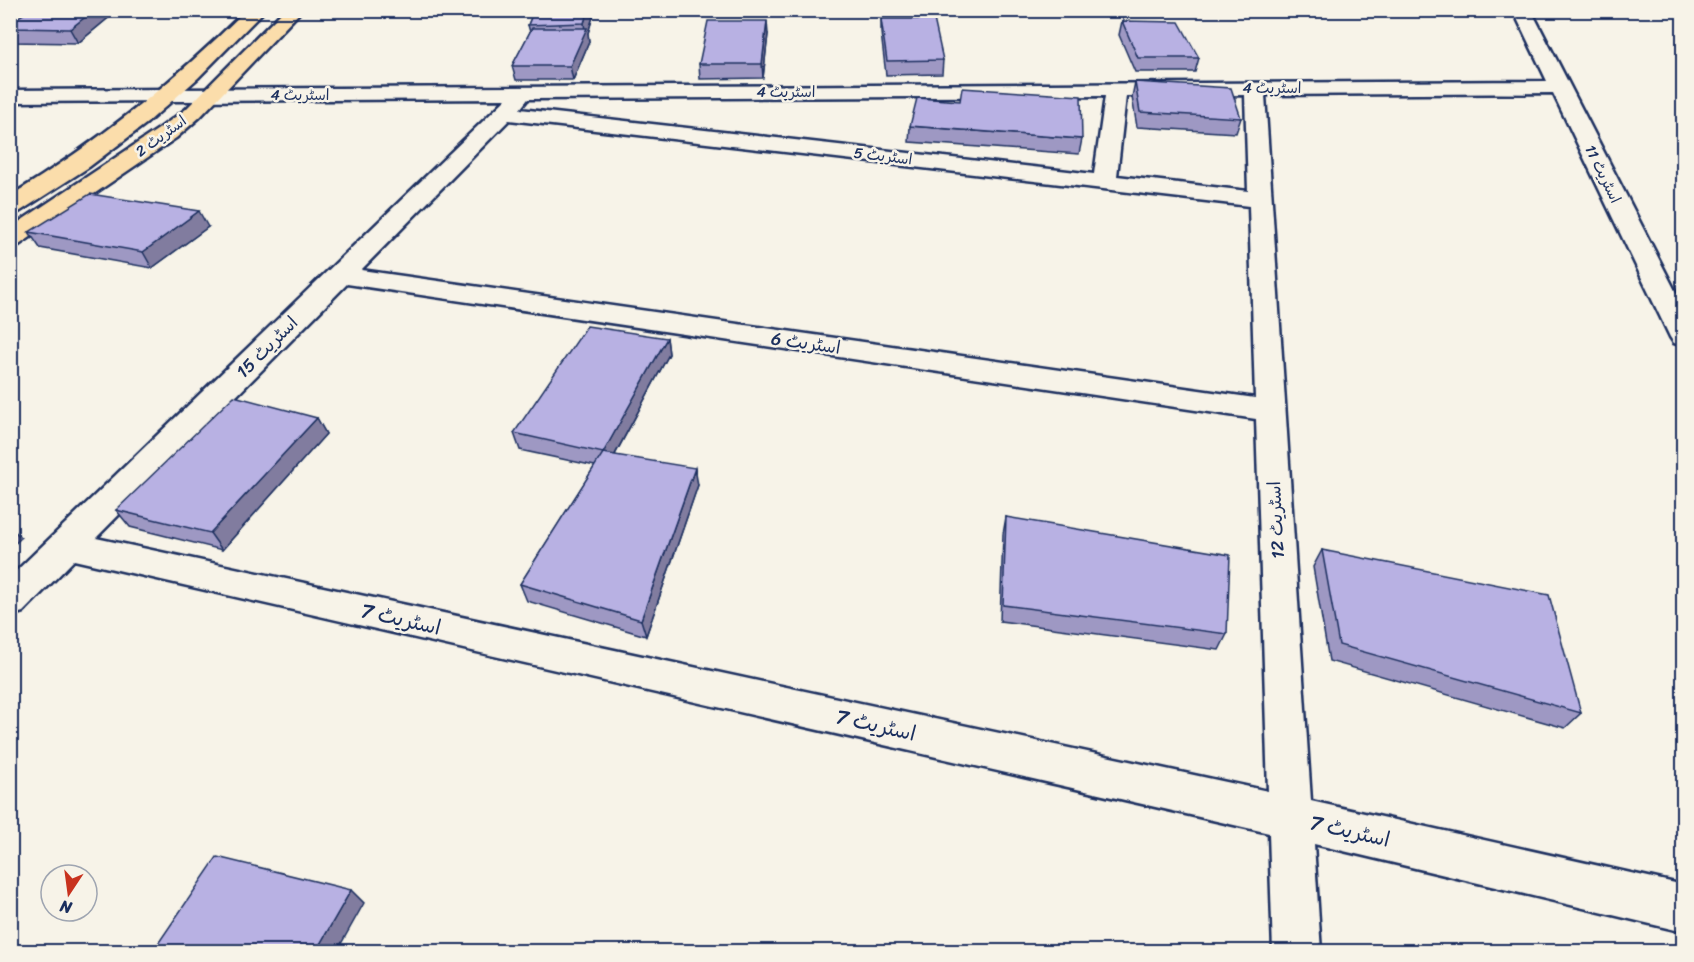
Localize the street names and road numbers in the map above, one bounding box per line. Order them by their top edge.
street label: اسٹریٹ 4 [1242,75,1302,101]
street label: اسٹریٹ 4 [756,79,816,105]
street label: اسٹریٹ 4 [270,82,330,108]
street label: اسٹریٹ 2 [130,108,192,164]
street label: اسٹریٹ 5 [852,140,914,172]
street label: اسٹریٹ 11 [1578,140,1628,208]
street label: اسٹریٹ 15 [228,308,306,386]
street label: اسٹریٹ 6 [769,322,843,364]
street label: اسٹریٹ 12 [1258,480,1294,560]
street label: اسٹریٹ 7 [357,591,445,647]
street label: اسٹریٹ 7 [832,697,920,753]
street label: اسٹریٹ 7 [1306,803,1394,859]

